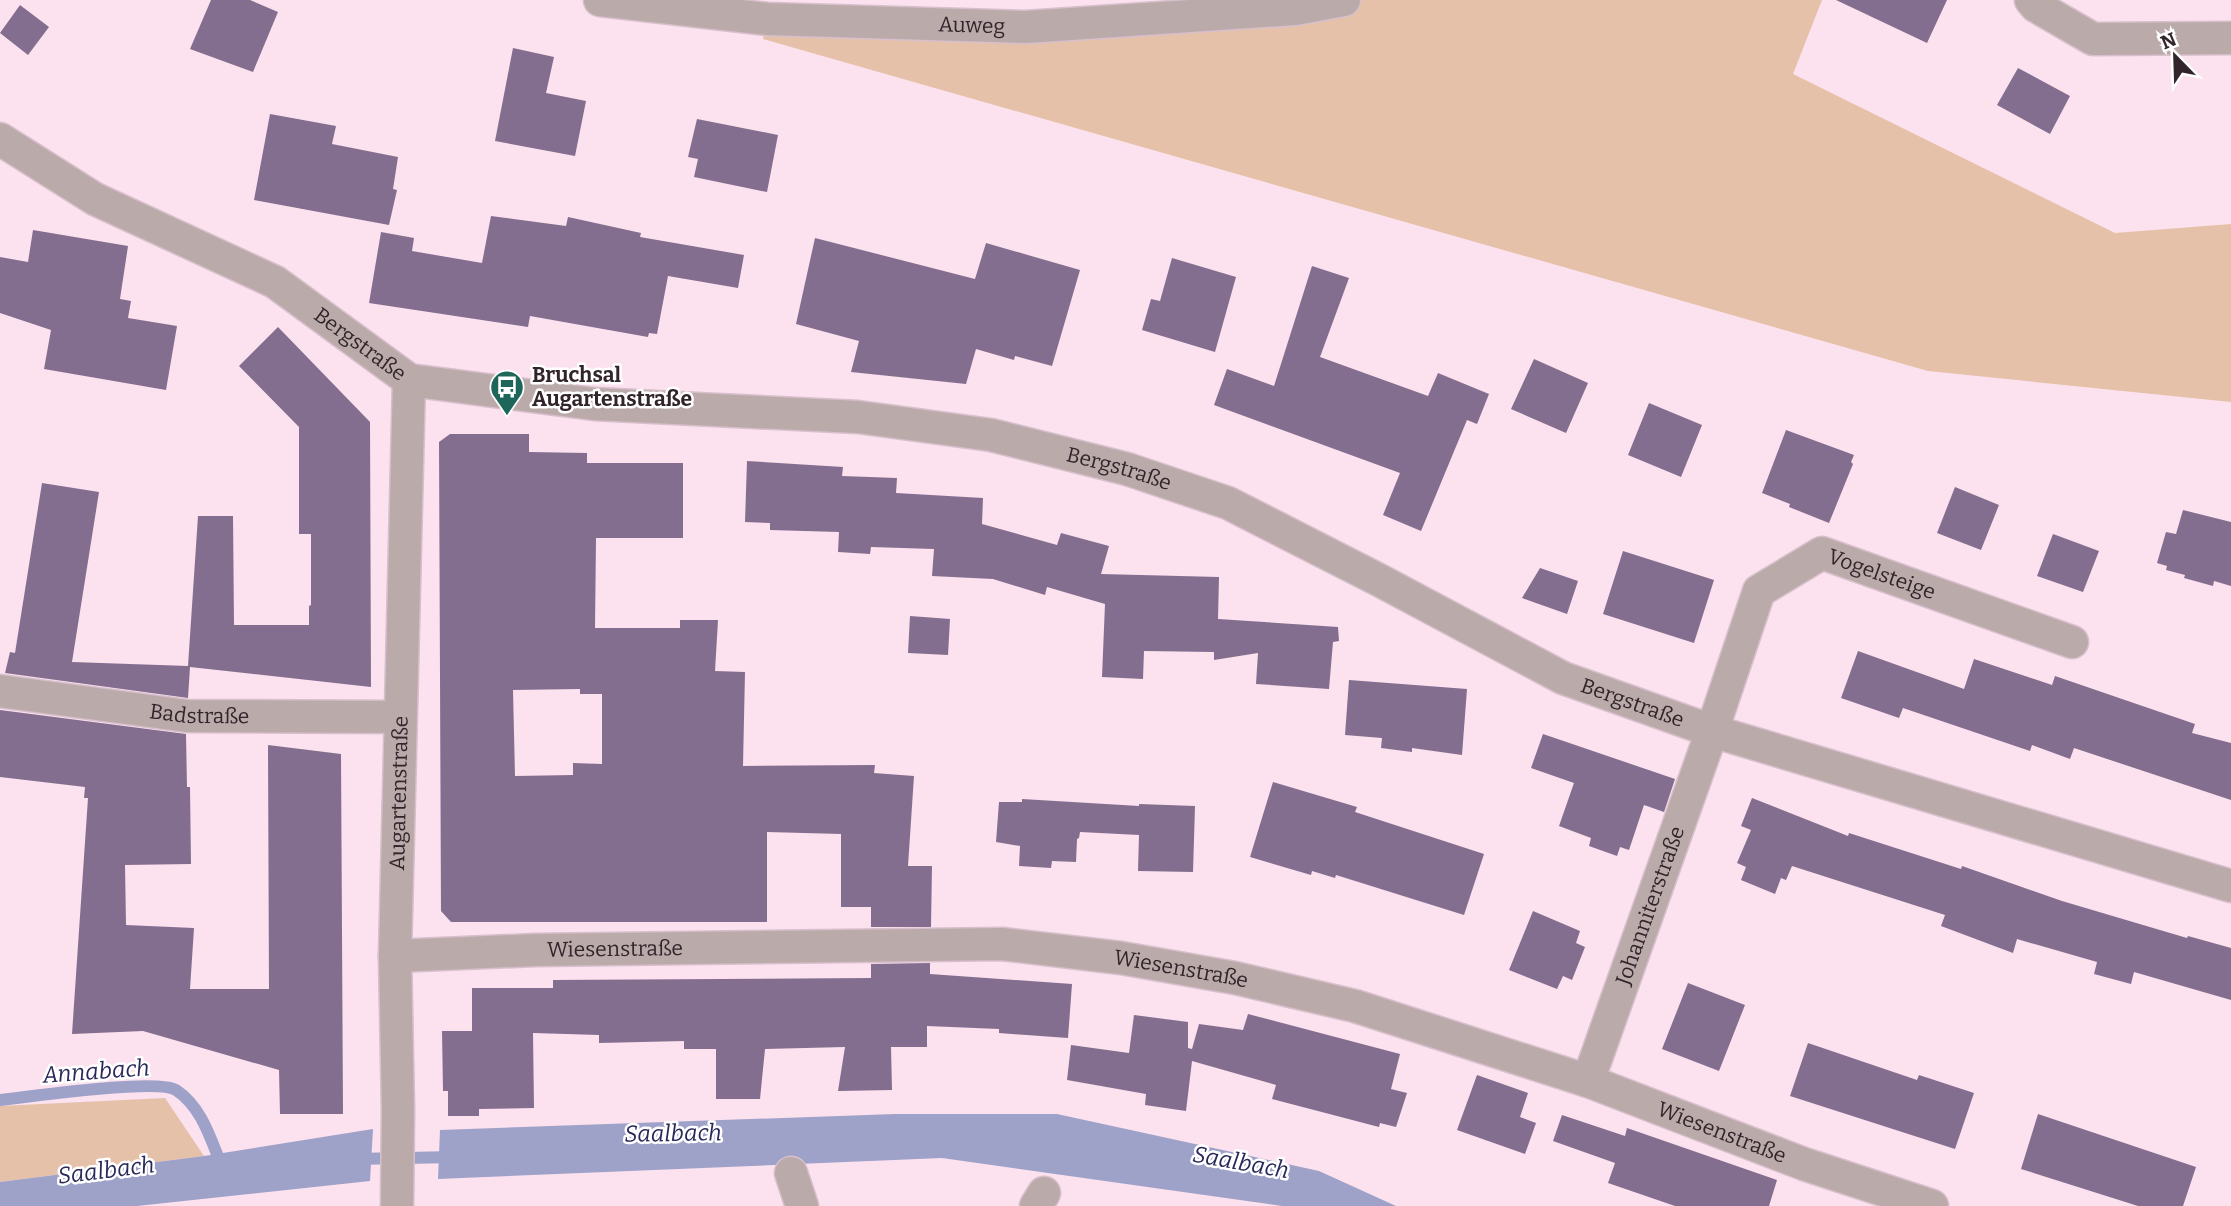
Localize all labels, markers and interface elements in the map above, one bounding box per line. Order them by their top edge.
street label: Auweg [938,11,1006,39]
north arrow [2140,21,2210,91]
text: N [2157,27,2180,54]
street label: Bergstraße [309,302,411,387]
place label: Bruchsal Augartenstraße [532,362,692,412]
bus stop icon: Bruchsal Augartenstraße [488,368,526,417]
street label: Bergstraße [1064,441,1175,496]
street label: Vogelsteige [1825,543,1939,605]
street label: Bergstraße [1577,672,1688,733]
street label: Badstraße [148,698,249,729]
street label: Augartenstraße [384,716,414,871]
street label: Johanniterstraße [1610,823,1690,990]
street label: Wiesenstraße [547,935,683,963]
street label: Wiesenstraße [1112,944,1251,994]
water label: Annabach [41,1053,150,1089]
street label: Wiesenstraße [1654,1096,1790,1169]
water label: Saalbach [624,1118,722,1148]
water label: Saalbach [1191,1140,1291,1184]
water label: Saalbach [56,1150,156,1190]

